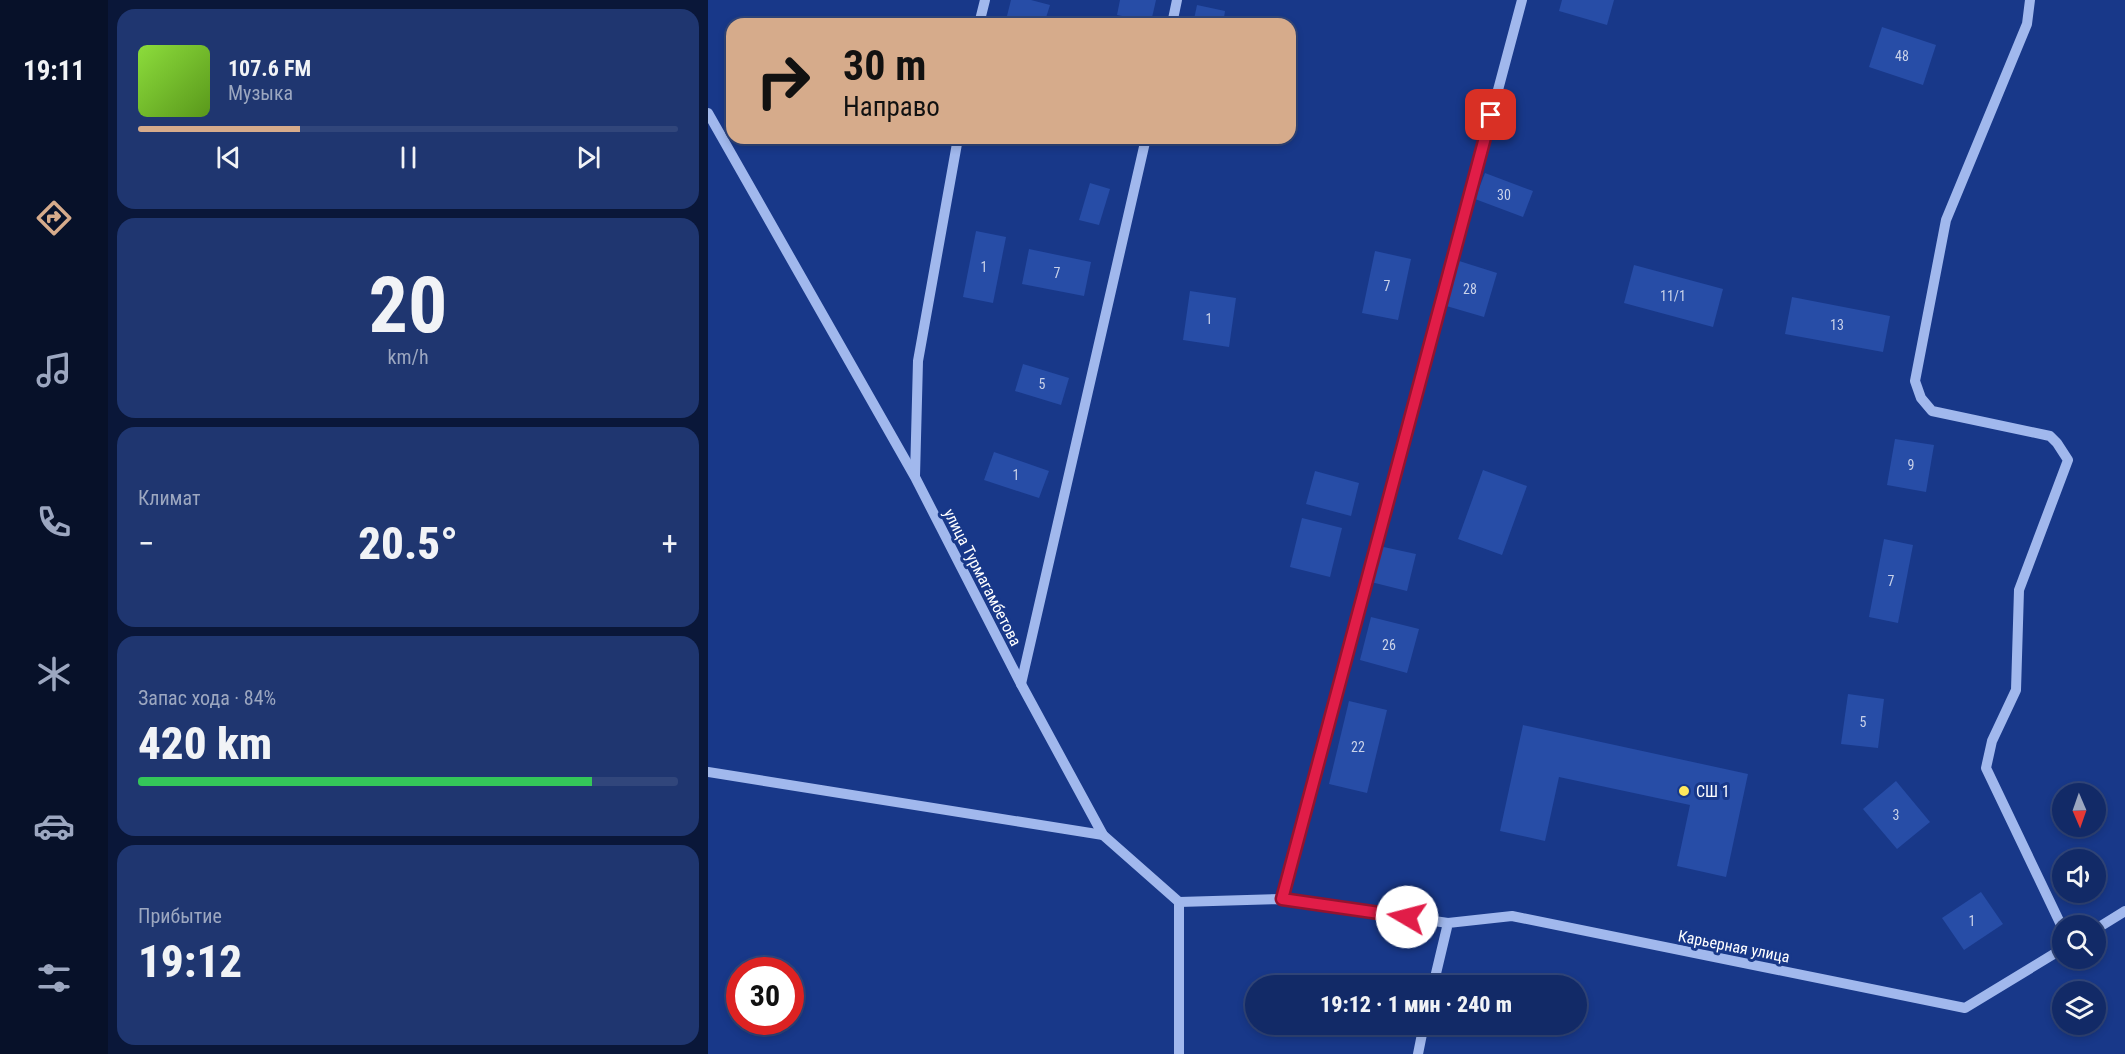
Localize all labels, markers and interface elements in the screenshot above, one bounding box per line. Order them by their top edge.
text: 30 m [843,41,926,90]
icon: right [744,42,822,120]
house number: 48 [1895,48,1909,64]
text: 19:11 [23,55,85,87]
text: 107.6 FM [228,56,311,81]
text: Музыка [228,81,293,105]
pin [1465,89,1516,140]
text: Направо [843,91,940,123]
icon: arrive [1474,98,1507,131]
icon: previous [212,141,245,174]
icon: pause [392,141,425,174]
icon: next [572,141,605,174]
house number: 30 [1497,187,1511,203]
icon: directions [33,197,75,239]
house number: 1 [981,259,987,275]
text: 20 [369,260,447,351]
house number: 7 [1054,265,1061,281]
house number: 7 [1384,278,1391,294]
house number: 28 [1463,281,1477,297]
house number: 11/1 [1660,288,1686,304]
house number: 1 [1206,311,1212,327]
house number: 13 [1830,317,1844,333]
text: km/h [387,345,429,369]
icon: music [33,349,75,391]
house number: 5 [1039,376,1046,392]
house number: 9 [1908,457,1914,473]
house number: 1 [1013,467,1019,483]
text: Климат [138,486,200,510]
icon: phone [33,501,75,543]
street label: улица Турмагамбетова [940,505,1025,649]
text: 20.5° [358,517,458,570]
text: − [138,524,155,563]
text: + [662,524,678,563]
house number: 7 [1888,573,1895,589]
house number: 26 [1382,637,1396,653]
icon: climate [33,653,75,695]
text: Запас хода · 84% [138,686,276,710]
house number: 5 [1860,714,1867,730]
text: 420 km [138,717,272,770]
house number: 22 [1351,739,1365,755]
place label: СШ 1 [1696,782,1730,801]
north arrow [2052,783,2106,837]
map controls [2052,783,2106,1035]
marker: СШ 1 [1677,784,1691,798]
icon: car [33,805,75,847]
house number: 3 [1893,807,1899,823]
button: sound [2052,849,2106,903]
position arrow [1375,885,1439,949]
text: Прибытие [138,904,222,928]
house number: 1 [1969,913,1975,929]
button: search [2052,915,2106,969]
street label: Карьерная улица [1676,926,1791,967]
text: 19:12 [138,935,242,988]
icon: filters [33,957,75,999]
speed limit sign: 30 [726,957,804,1035]
button: layers [2052,981,2106,1035]
text: 19:12 · 1 мин · 240 m [1320,992,1512,1017]

